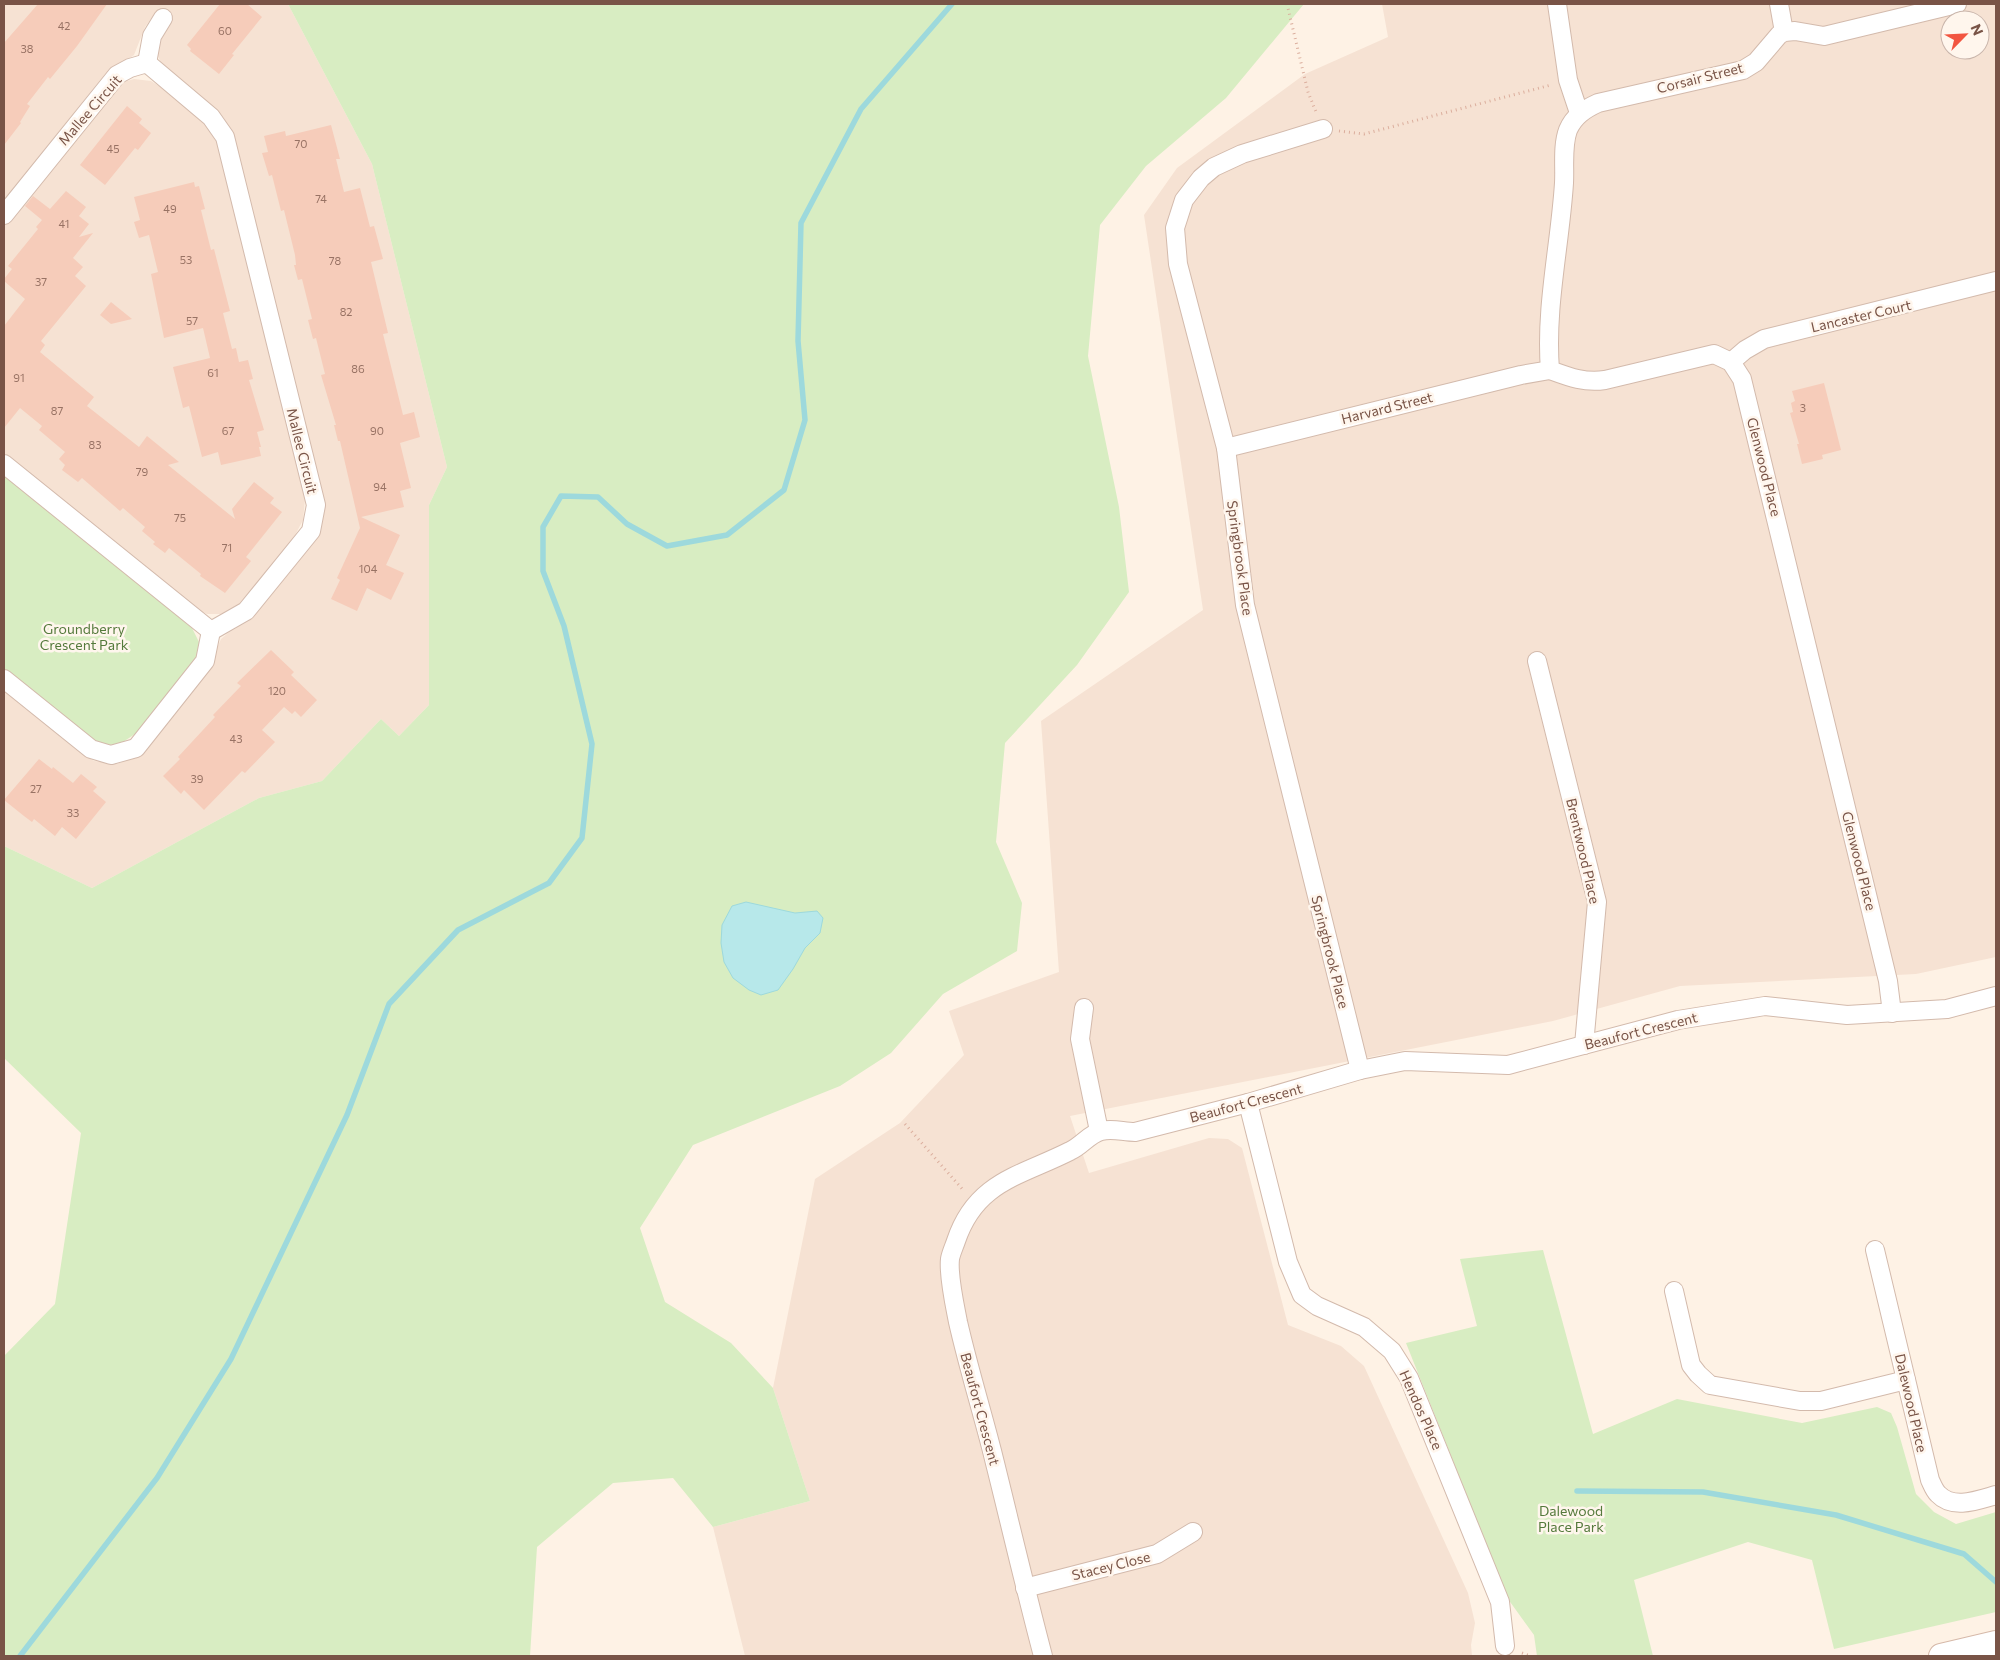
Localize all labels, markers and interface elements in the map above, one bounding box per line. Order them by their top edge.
north arrow [1940,10,1990,60]
house number: 42 [58,19,70,32]
text: N [1967,21,1987,38]
house number: 60 [218,24,232,37]
house number: 38 [21,42,34,55]
street label: Corsair Street [1655,59,1745,96]
street label: Mallee Circuit [54,71,125,148]
house number: 70 [295,137,307,150]
house number: 45 [107,142,119,155]
house number: 74 [315,192,327,205]
house number: 49 [163,202,177,215]
house number: 41 [59,217,69,230]
house number: 53 [180,253,192,266]
house number: 78 [329,254,342,267]
house number: 37 [35,275,47,288]
street label: Lancaster Court [1809,296,1913,335]
house number: 82 [340,305,352,318]
house number: 57 [186,314,198,327]
house number: 86 [351,362,365,375]
house number: 61 [207,366,219,379]
house number: 91 [13,371,25,384]
street label: Harvard Street [1339,388,1435,427]
house number: 3 [1800,401,1806,414]
house number: 87 [51,404,63,417]
street label: Mallee Circuit [284,406,321,496]
street label: Glenwood Place [1744,416,1785,518]
house number: 67 [222,424,234,437]
house number: 90 [370,424,384,437]
house number: 83 [89,438,101,451]
house number: 79 [136,465,149,478]
house number: 94 [373,480,387,493]
street label: Springbrook Place [1224,499,1257,617]
house number: 75 [174,511,186,524]
house number: 71 [222,541,232,554]
house number: 104 [359,562,378,575]
park label: Groundberry Crescent Park [40,620,129,653]
house number: 120 [268,684,286,697]
house number: 43 [230,732,242,745]
house number: 39 [191,772,204,785]
house number: 27 [30,782,42,795]
street label: Brentwood Place [1563,796,1604,905]
house number: 33 [67,806,79,819]
street label: Glenwood Place [1839,810,1880,912]
street label: Springbrook Place [1308,894,1353,1010]
street label: Beaufort Crescent [1583,1008,1699,1053]
street label: Beaufort Crescent [1188,1079,1304,1126]
street label: Beaufort Crescent [957,1351,1004,1467]
street label: Dalewood Place [1892,1352,1931,1454]
street label: Hendos Place [1396,1367,1447,1452]
park label: Dalewood Place Park [1538,1502,1604,1535]
street label: Stacey Close [1070,1548,1152,1583]

